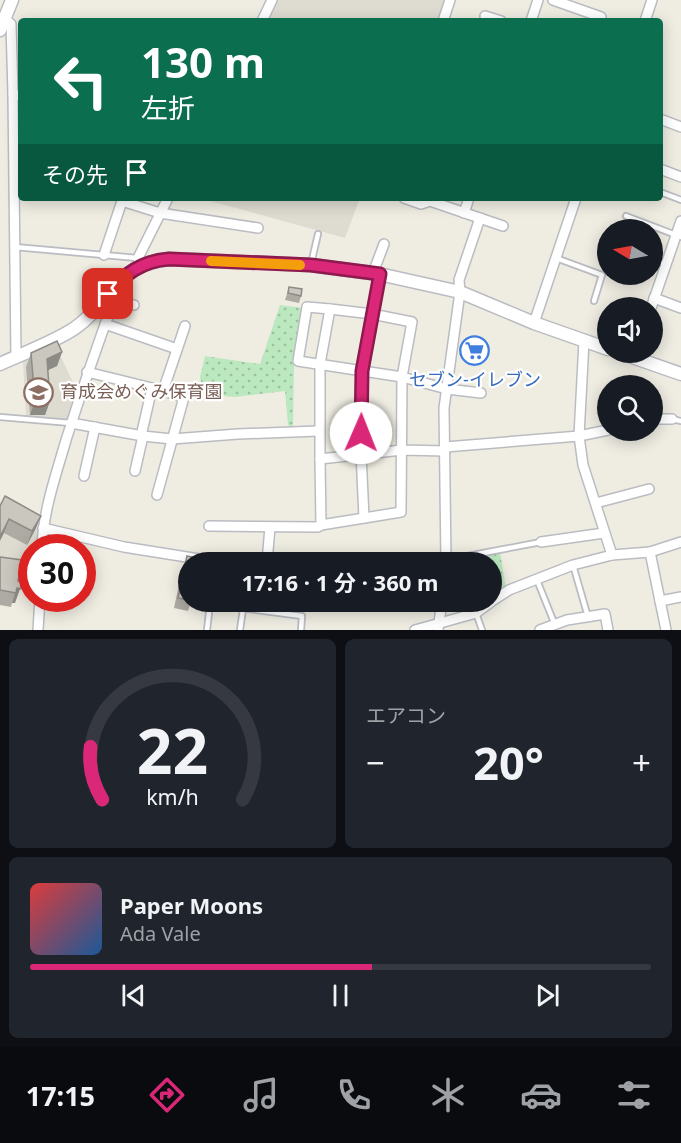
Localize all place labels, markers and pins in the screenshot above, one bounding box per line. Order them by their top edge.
pin [82,268,133,319]
supermarket icon: セブン-イレブン [459,335,491,367]
place label: セブン-イレブン [409,367,541,391]
school or university icon: 育成会めぐみ保育園 [23,376,55,408]
place label: 育成会めぐみ保育園 [60,379,223,403]

